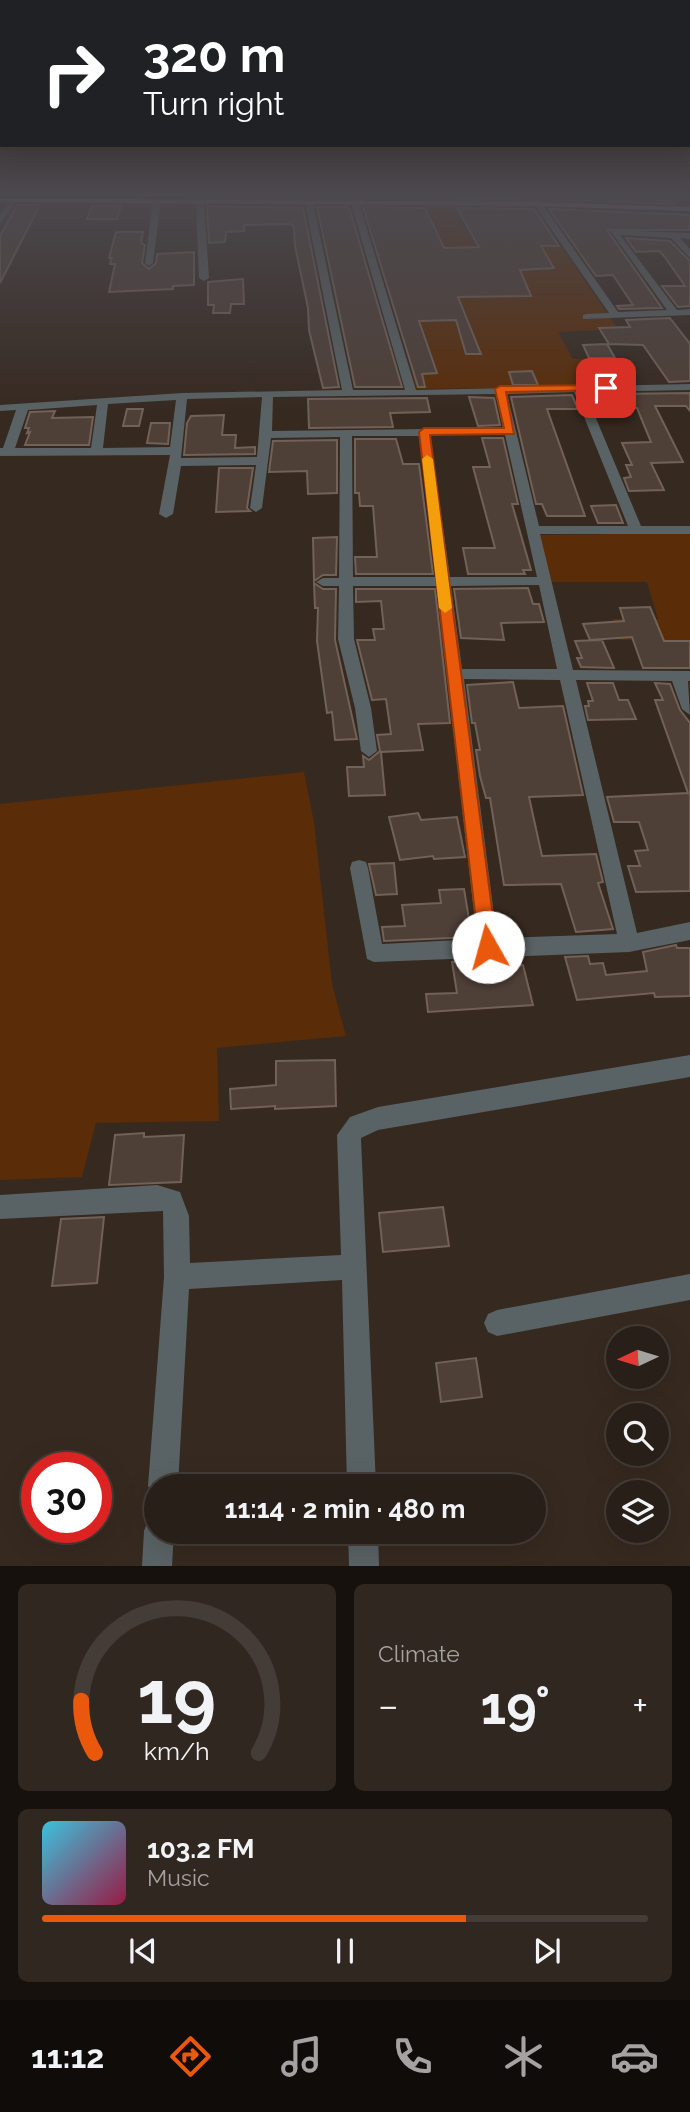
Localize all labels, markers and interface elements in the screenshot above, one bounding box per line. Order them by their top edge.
text: 320 m [143,26,285,83]
icon: right [28,28,119,119]
text: Turn right [143,85,284,122]
pin [576,358,636,418]
icon: arrive [587,369,625,407]
position arrow [451,910,525,984]
north arrow [606,1326,668,1390]
map controls [606,1326,669,1543]
button: search [606,1403,669,1466]
speed limit sign: 30 [21,1452,112,1543]
button: layers [606,1480,669,1543]
text: 11:14 · 2 min · 480 m [225,1494,465,1524]
text: Climate [378,1640,460,1667]
text: 19 [138,1656,216,1741]
text: 19° [481,1675,550,1736]
text: − [378,1683,398,1728]
text: + [632,1683,648,1728]
text: km/h [144,1736,210,1766]
text: 103.2 FM [147,1834,254,1864]
text: Music [147,1864,210,1891]
icon: previous [124,1932,162,1970]
icon: pause [326,1932,364,1970]
icon: next [528,1932,566,1970]
icon: directions [166,2032,215,2081]
icon: music [277,2032,326,2081]
icon: phone [388,2032,437,2081]
icon: climate [499,2032,548,2081]
icon: car [610,2032,659,2081]
text: 11:12 [31,2038,104,2075]

